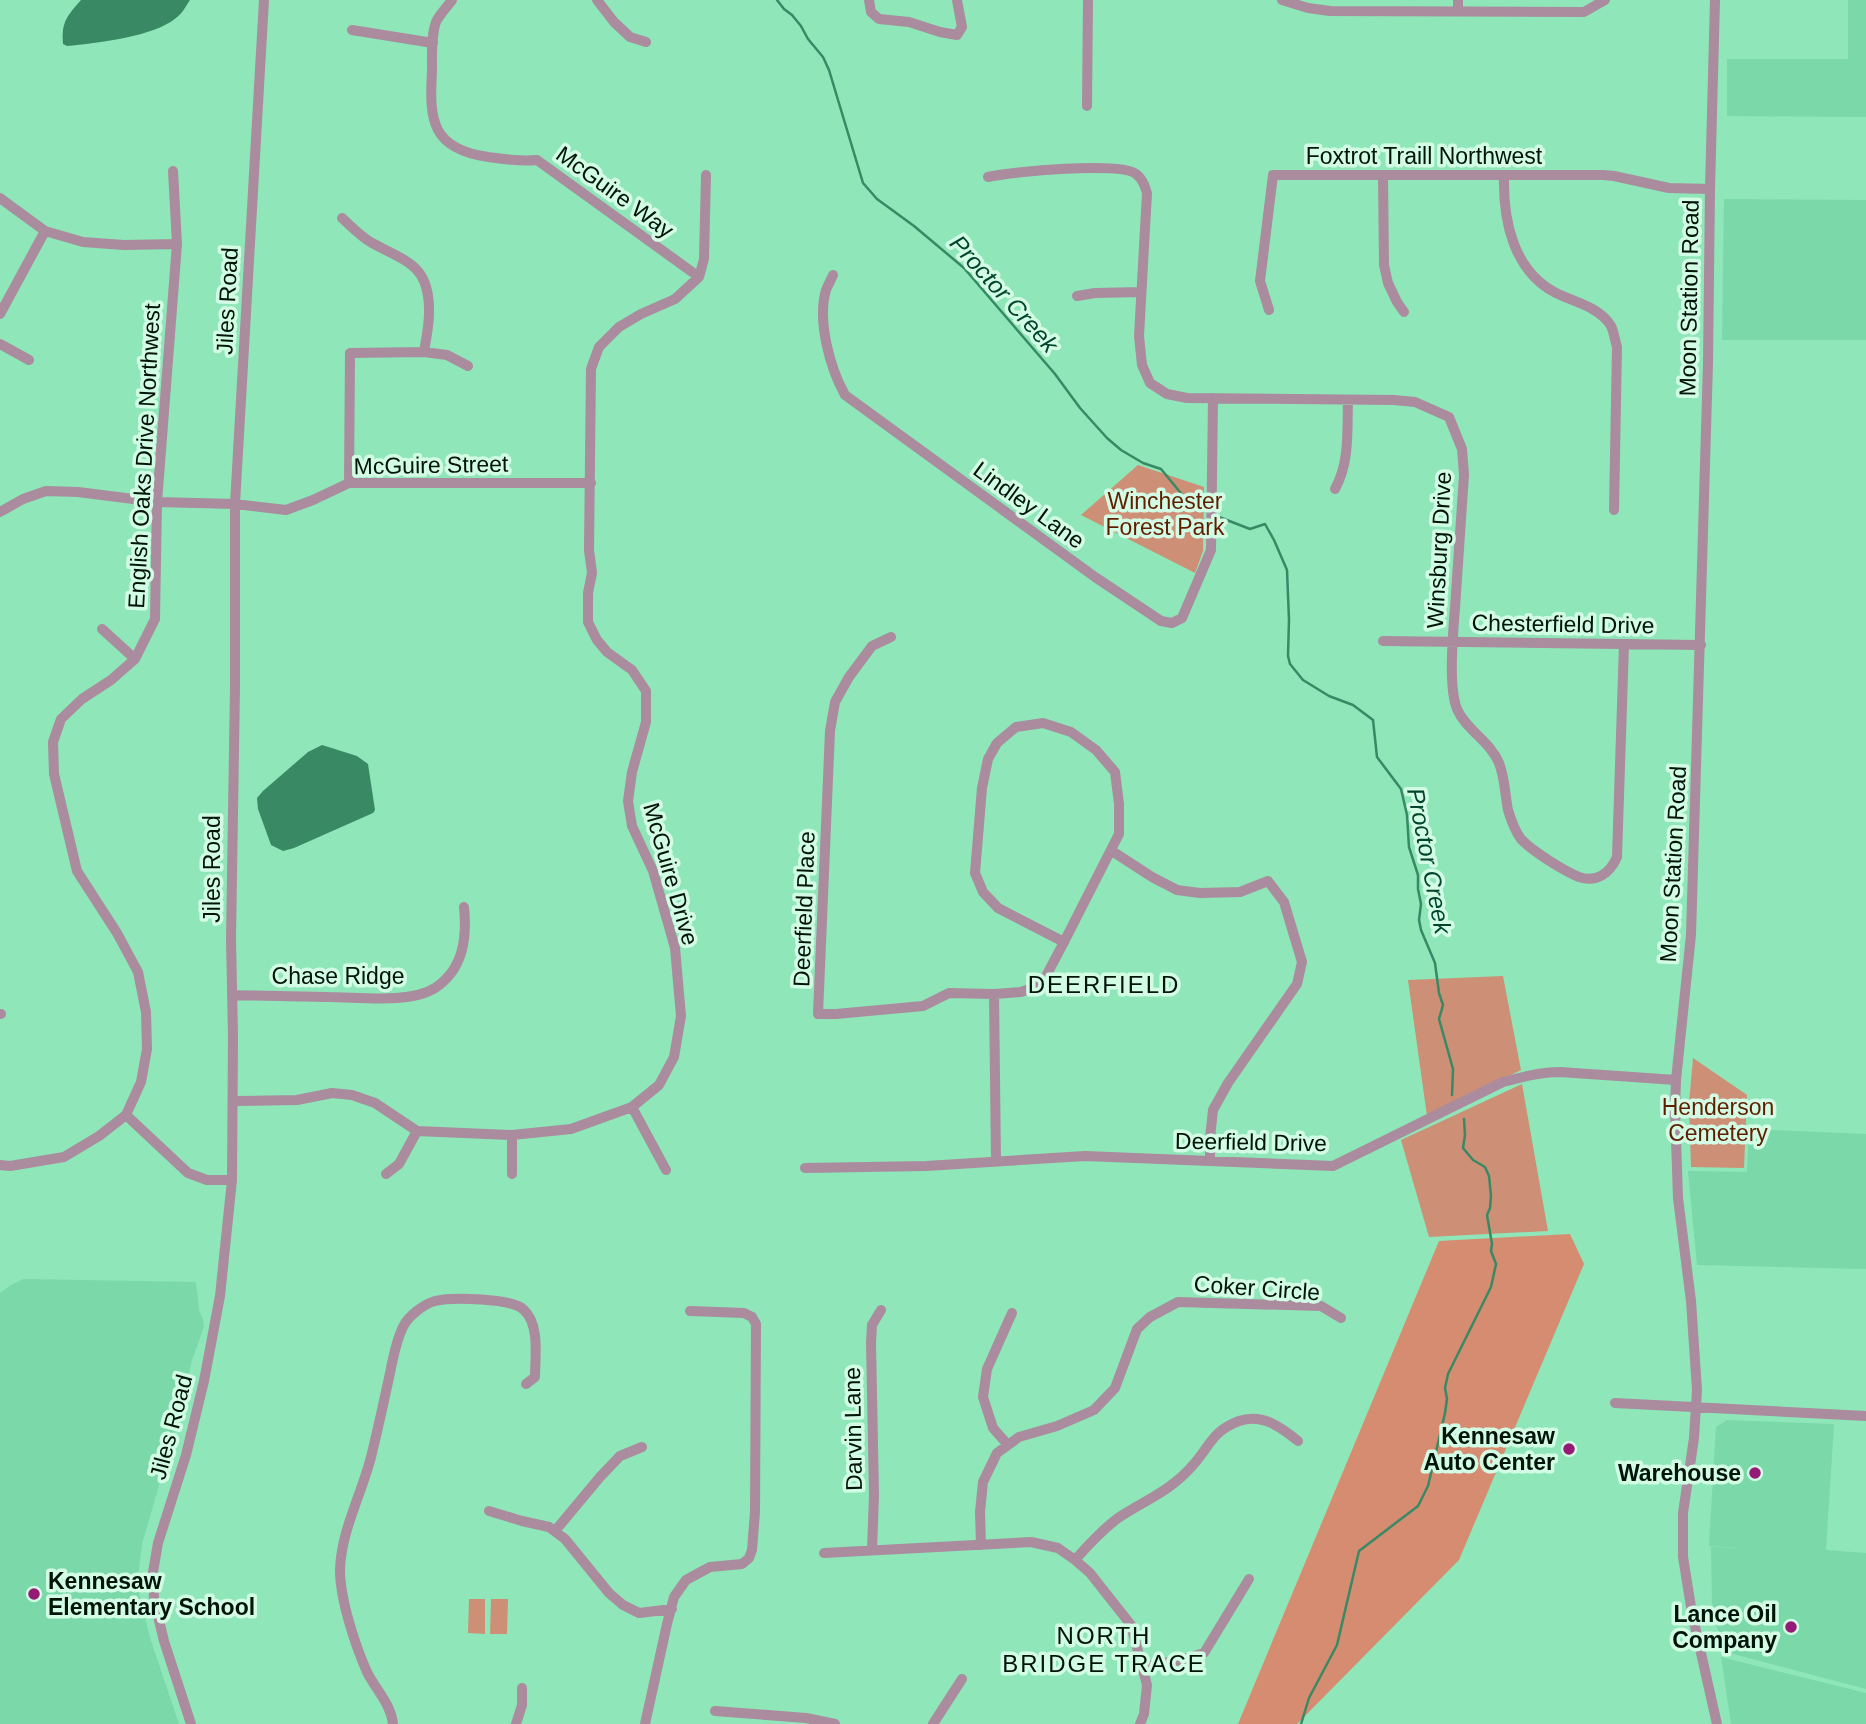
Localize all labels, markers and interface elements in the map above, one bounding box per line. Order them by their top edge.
street label: McGuire Way [551,141,679,243]
street label: Foxtrot Traill Northwest [1306,143,1543,169]
street label: Moon Station Road [1674,199,1704,397]
water label: Proctor Creek [945,230,1065,359]
street label: Jiles Road [211,247,243,355]
street label: English Oaks Drive Northwest [123,302,165,609]
street label: McGuire Street [353,451,509,479]
street label: Lindley Lane [969,456,1089,554]
street label: Winsburg Drive [1422,471,1456,629]
park label: Winchester Forest Park [1106,488,1225,540]
street label: Chesterfield Drive [1471,609,1655,639]
street label: Moon Station Road [1655,765,1691,963]
water label: Proctor Creek [1402,786,1457,938]
street label: McGuire Drive [638,800,704,948]
street label: Jiles Road [199,815,225,923]
street label: Deerfield Place [788,831,820,987]
street label: Chase Ridge [272,963,404,989]
district label: DEERFIELD [1028,971,1180,998]
park label: Henderson Cemetery [1662,1094,1774,1146]
street label: Deerfield Drive [1175,1128,1327,1156]
street label: Coker Circle [1193,1271,1321,1305]
street label: Darvin Lane [839,1367,867,1491]
street label: Jiles Road [145,1372,197,1482]
place label: Kennesaw Auto Center [1423,1423,1555,1475]
marker: Kennesaw Auto Center [1561,1441,1577,1457]
place label: Warehouse [1618,1460,1741,1486]
marker: Warehouse [1747,1465,1763,1481]
place label: Kennesaw Elementary School [48,1568,255,1620]
marker: Kennesaw Elementary School [26,1586,42,1602]
place label: Lance Oil Company [1672,1601,1777,1653]
marker: Lance Oil Company [1783,1619,1799,1635]
district label: NORTH BRIDGE TRACE [1002,1622,1206,1677]

